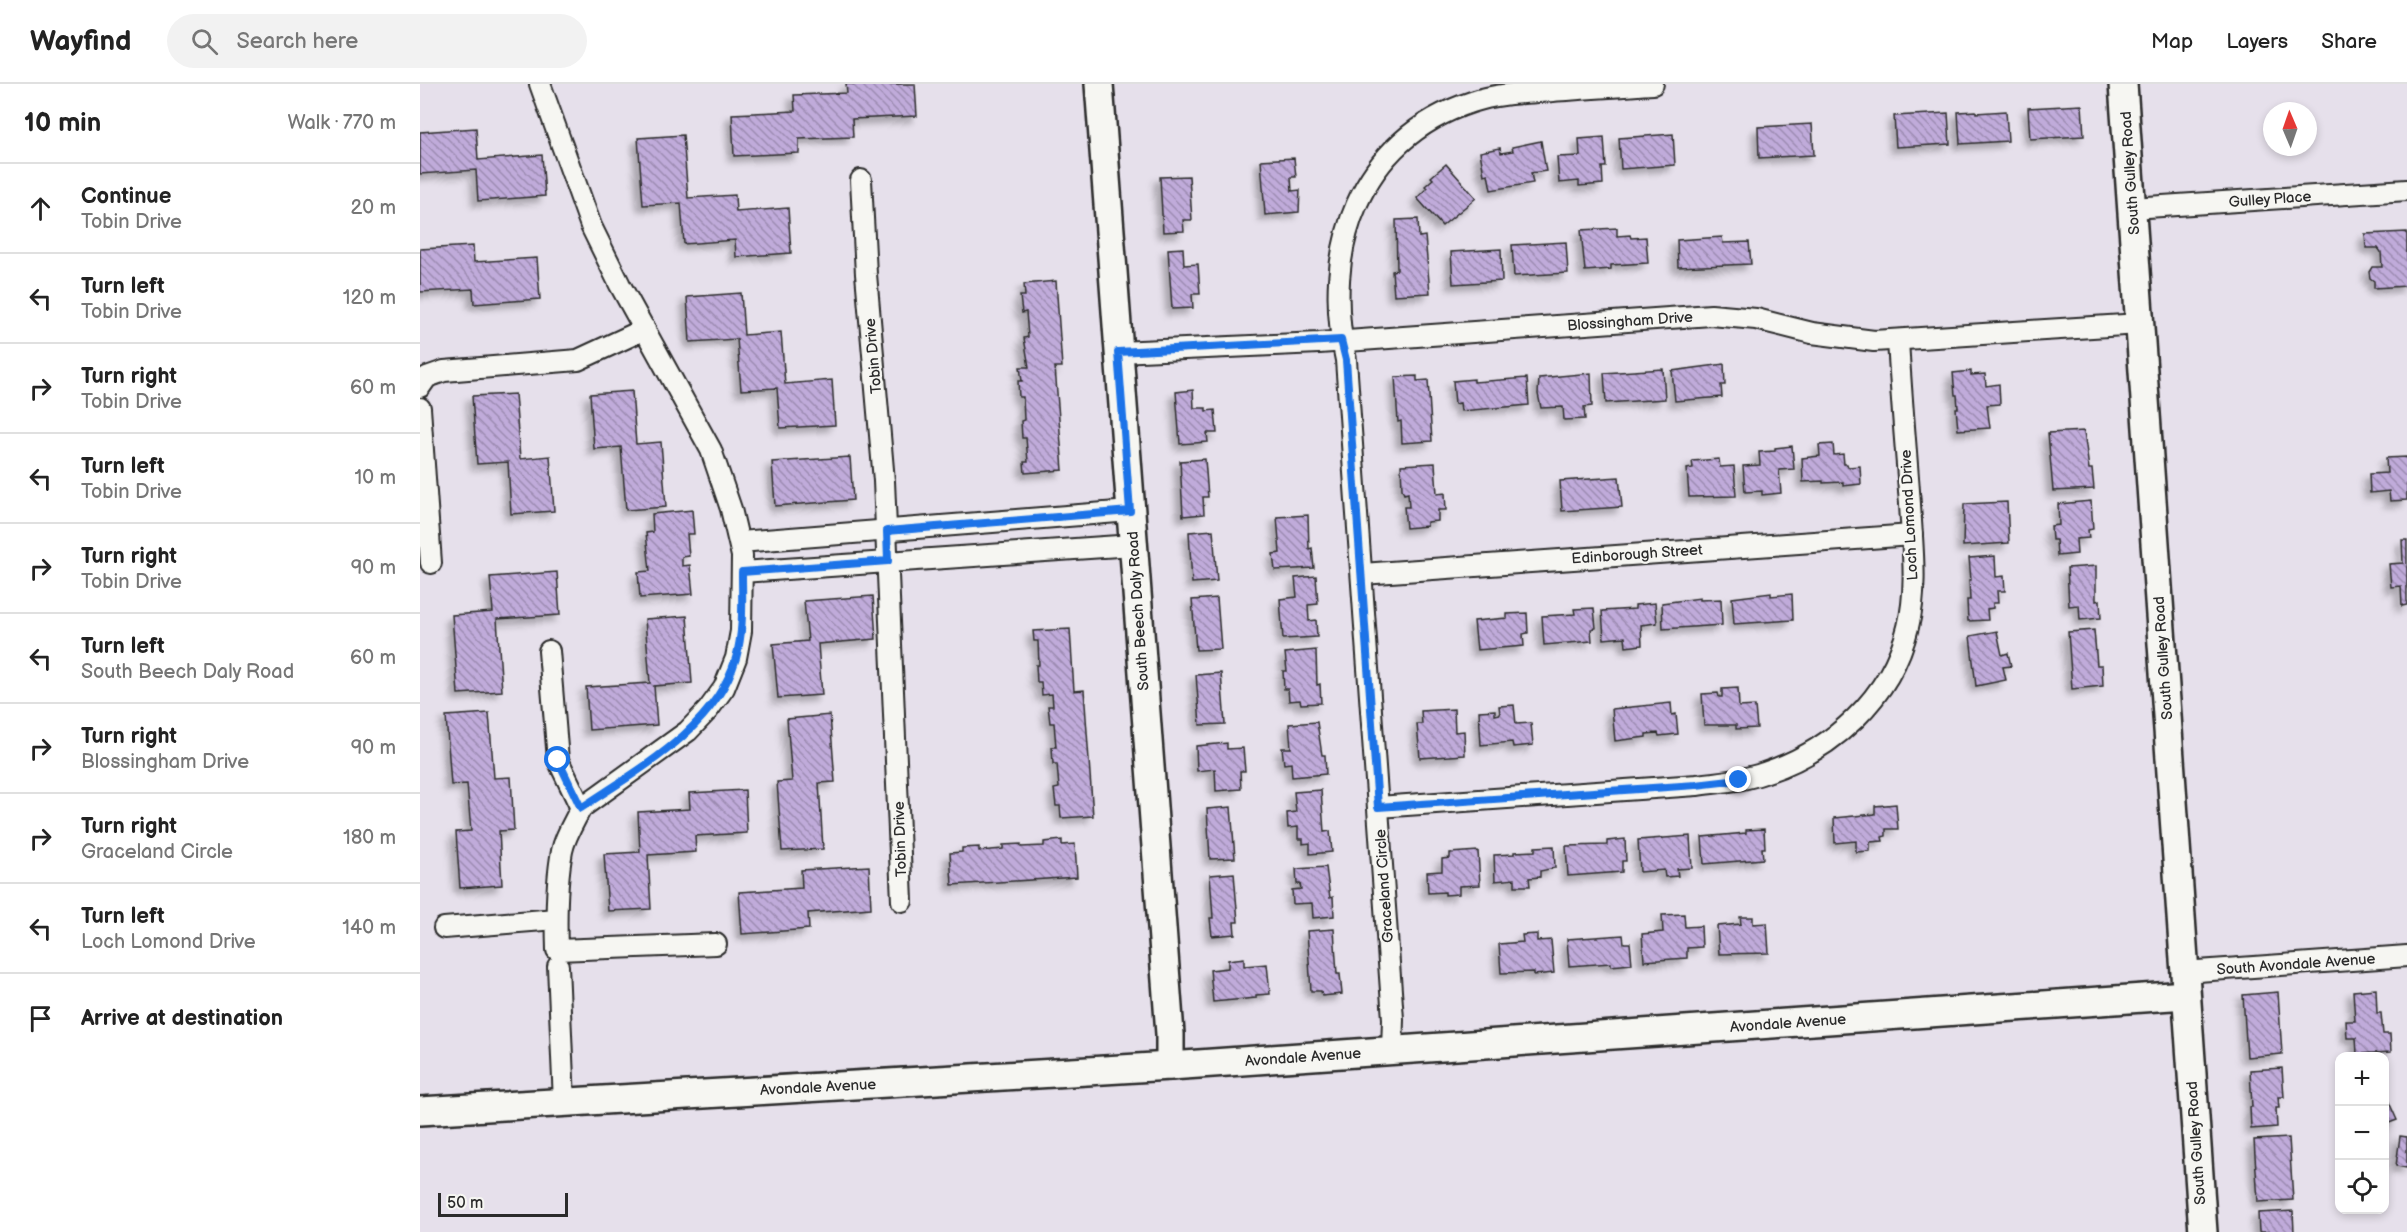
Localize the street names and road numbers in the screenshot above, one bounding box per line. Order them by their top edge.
street label: South Gulley Road [2117,111,2144,235]
street label: Gulley Place [2228,187,2312,212]
street label: Blossingham Drive [1567,308,1694,335]
street label: Tobin Drive [861,317,886,394]
street label: Loch Lomond Drive [1897,449,1922,581]
street label: South Beech Daly Road [1123,531,1154,691]
street label: Edinborough Street [1571,540,1704,569]
street label: South Gulley Road [2150,596,2177,720]
street label: Tobin Drive [890,801,911,877]
street label: Graceland Circle [1371,828,1398,943]
street label: South Avondale Avenue [2216,949,2376,980]
street label: Avondale Avenue [1729,1010,1847,1037]
street label: Avondale Avenue [1244,1044,1362,1071]
street label: Avondale Avenue [759,1075,877,1100]
street label: South Gulley Road [2183,1081,2210,1205]

